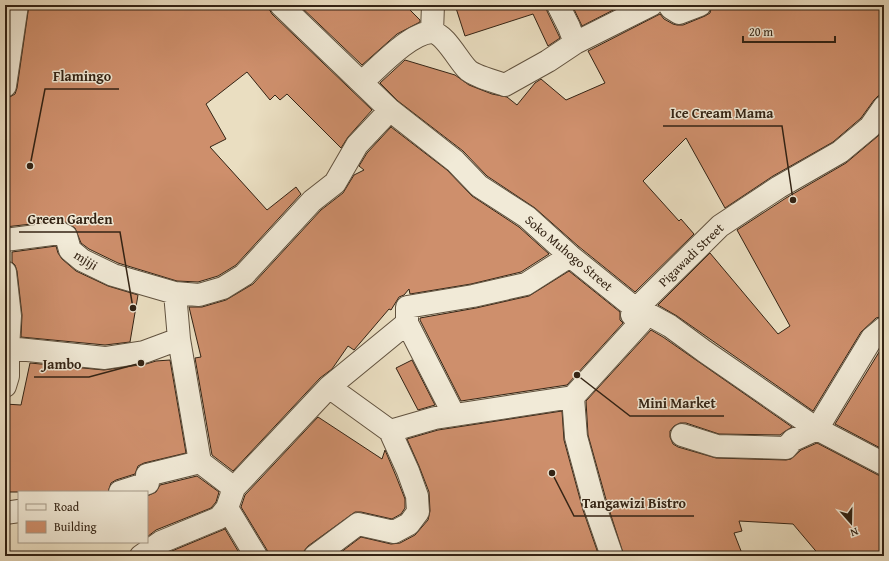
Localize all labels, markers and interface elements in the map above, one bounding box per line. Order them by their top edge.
scale bar [743,18,835,44]
text: 20 m [749,23,773,40]
callout: Flamingo [45,63,119,89]
text: Flamingo [53,66,112,86]
callout: Ice Cream Mama [663,100,782,126]
text: Ice Cream Mama [671,103,774,123]
callout: Green Garden [19,206,120,232]
text: Green Garden [28,209,113,229]
street label: Soko Muhogo Street [521,211,617,296]
street label: Pigawadi Street [654,219,728,291]
street label: mjiji [70,245,102,275]
callout: Jambo [34,351,89,377]
text: Jambo [40,354,82,374]
callout: Mini Market [630,390,724,416]
text: Mini Market [638,393,716,413]
callout: Tangawizi Bistro [574,490,694,516]
legend [18,491,148,543]
text: Tangawizi Bistro [582,493,687,513]
text: Road [54,498,80,515]
north arrow [831,503,871,543]
text: Building [54,518,97,535]
text: N [848,524,861,541]

